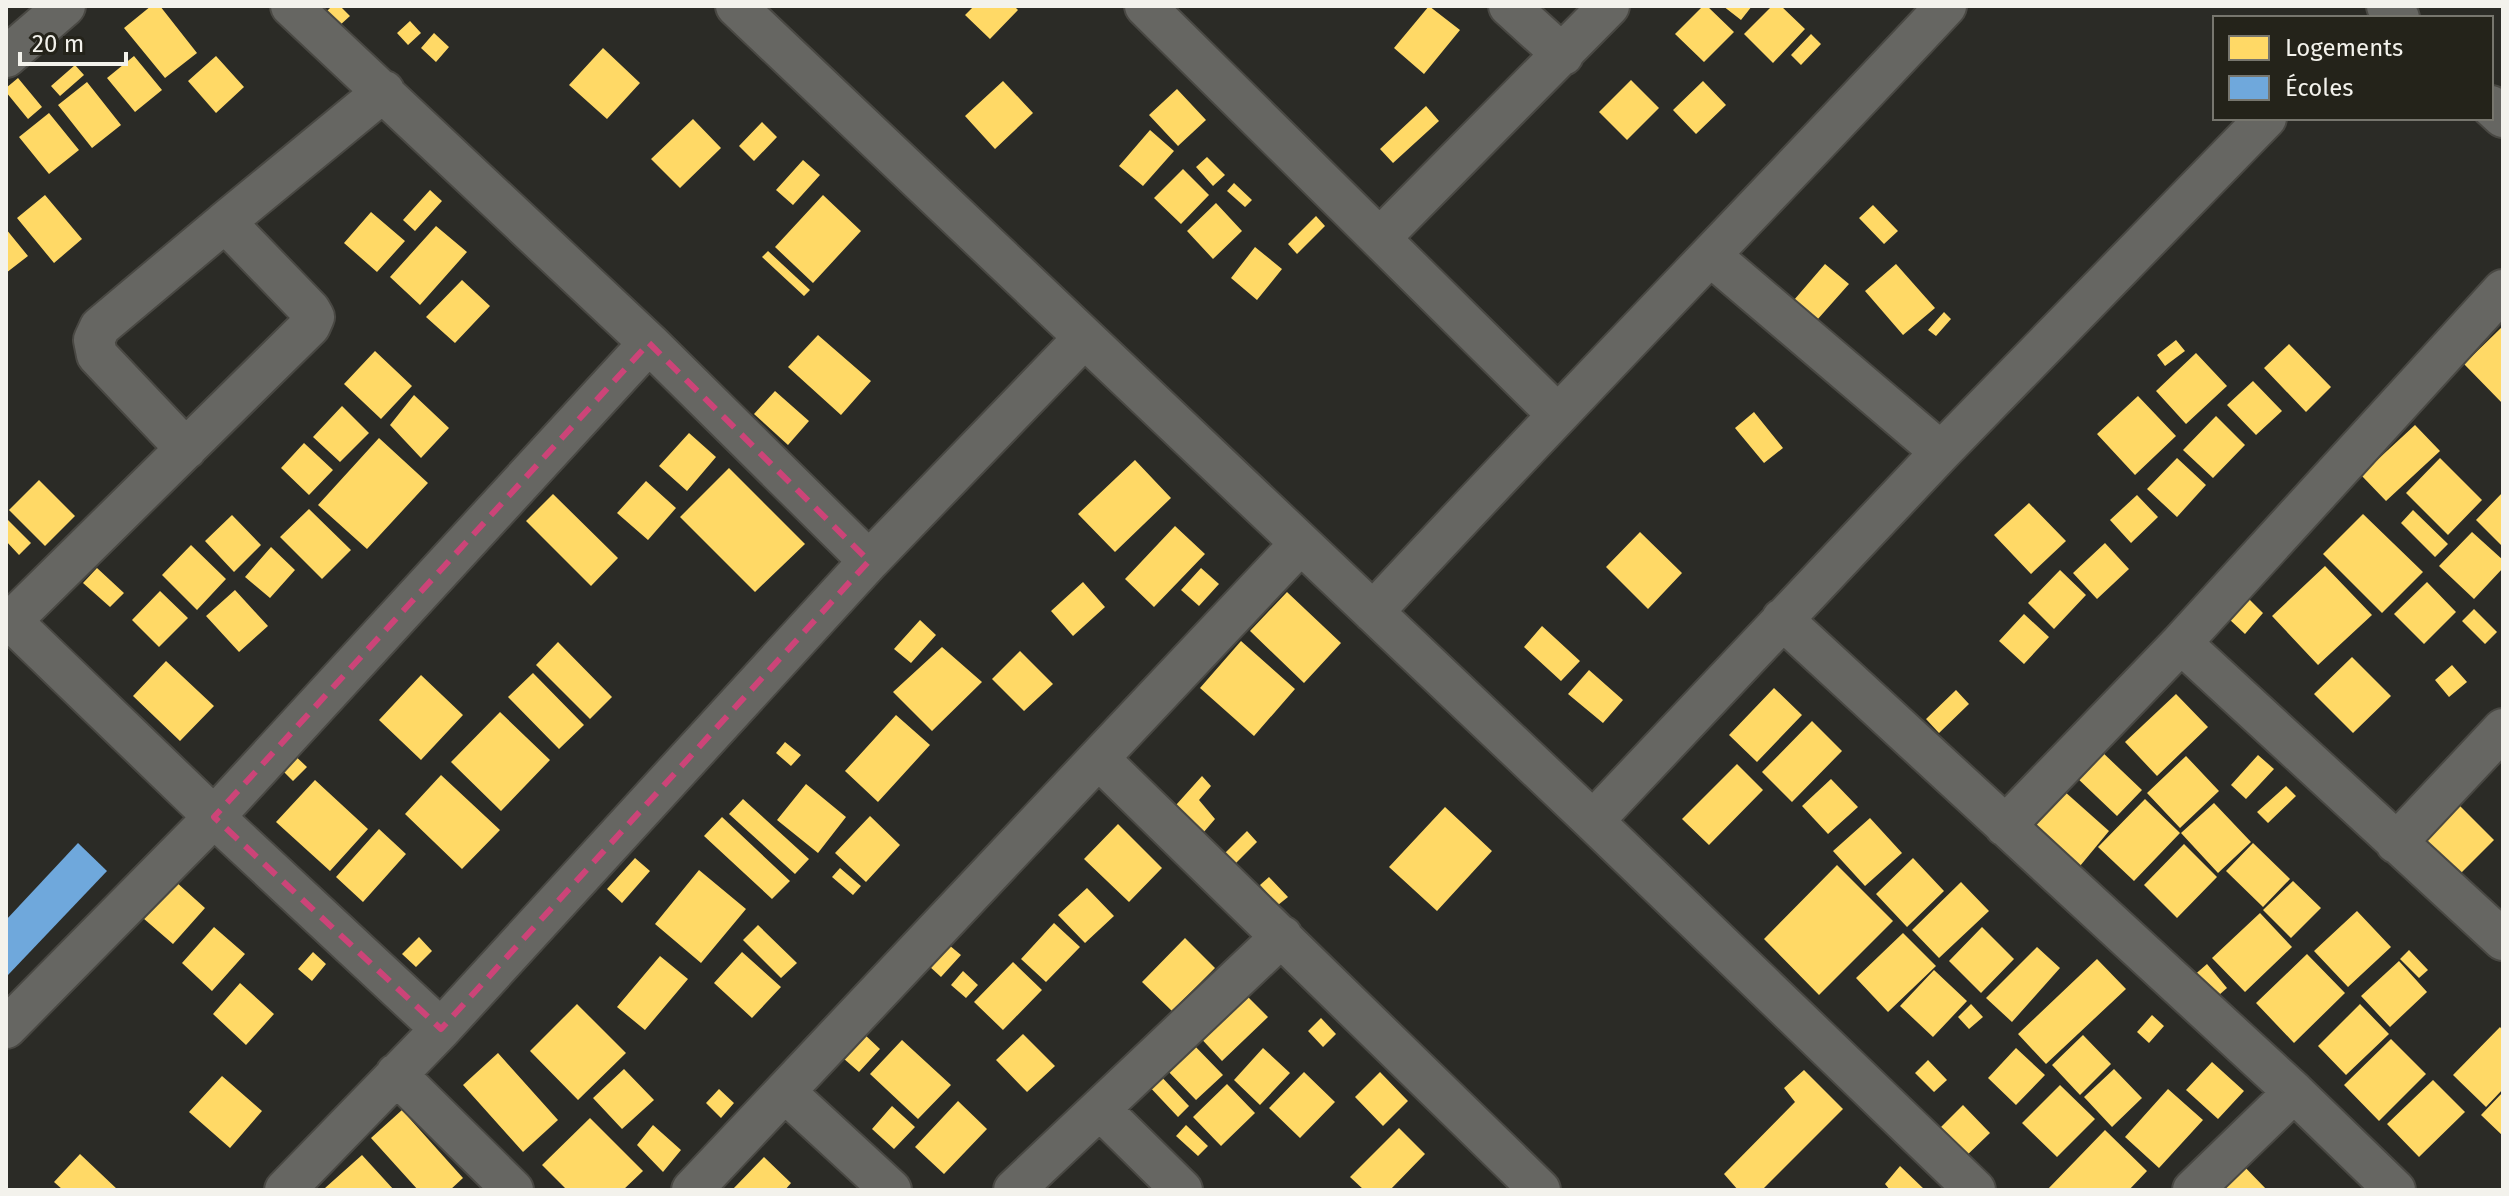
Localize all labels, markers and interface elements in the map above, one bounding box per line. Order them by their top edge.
scale bar [20,16,126,66]
legend [2213,16,2493,120]
text: 20 m [32,30,84,58]
text: Logements [2285,34,2403,62]
text: Écoles [2285,73,2354,102]

